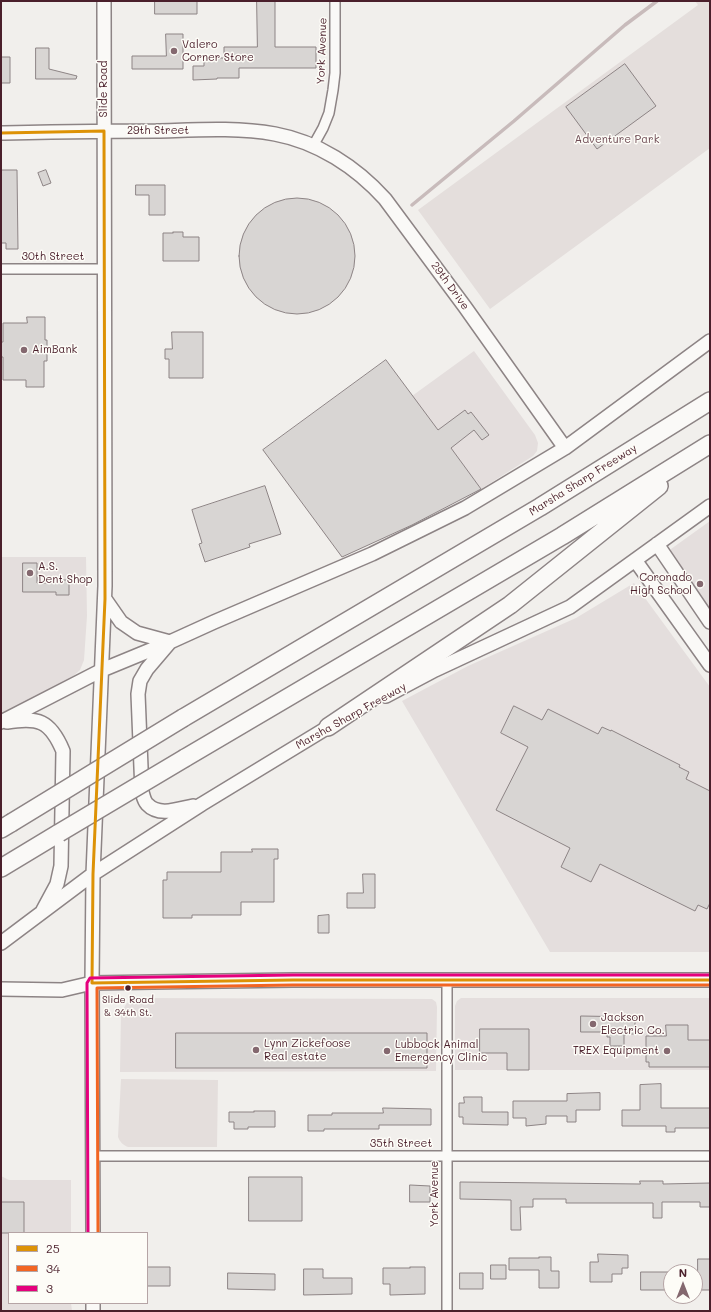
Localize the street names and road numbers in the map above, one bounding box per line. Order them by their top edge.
street label: York Avenue [314,17,330,85]
street label: Slide Road [97,60,111,118]
street label: 29th Street [127,124,189,138]
street label: 30th Street [22,250,84,264]
street label: 29th Drive [428,259,472,313]
street label: Marsha Sharp Freeway [527,441,639,519]
street label: Marsha Sharp Freeway [293,680,409,752]
street label: 35th Street [370,1137,432,1151]
street label: York Avenue [428,1161,442,1227]

